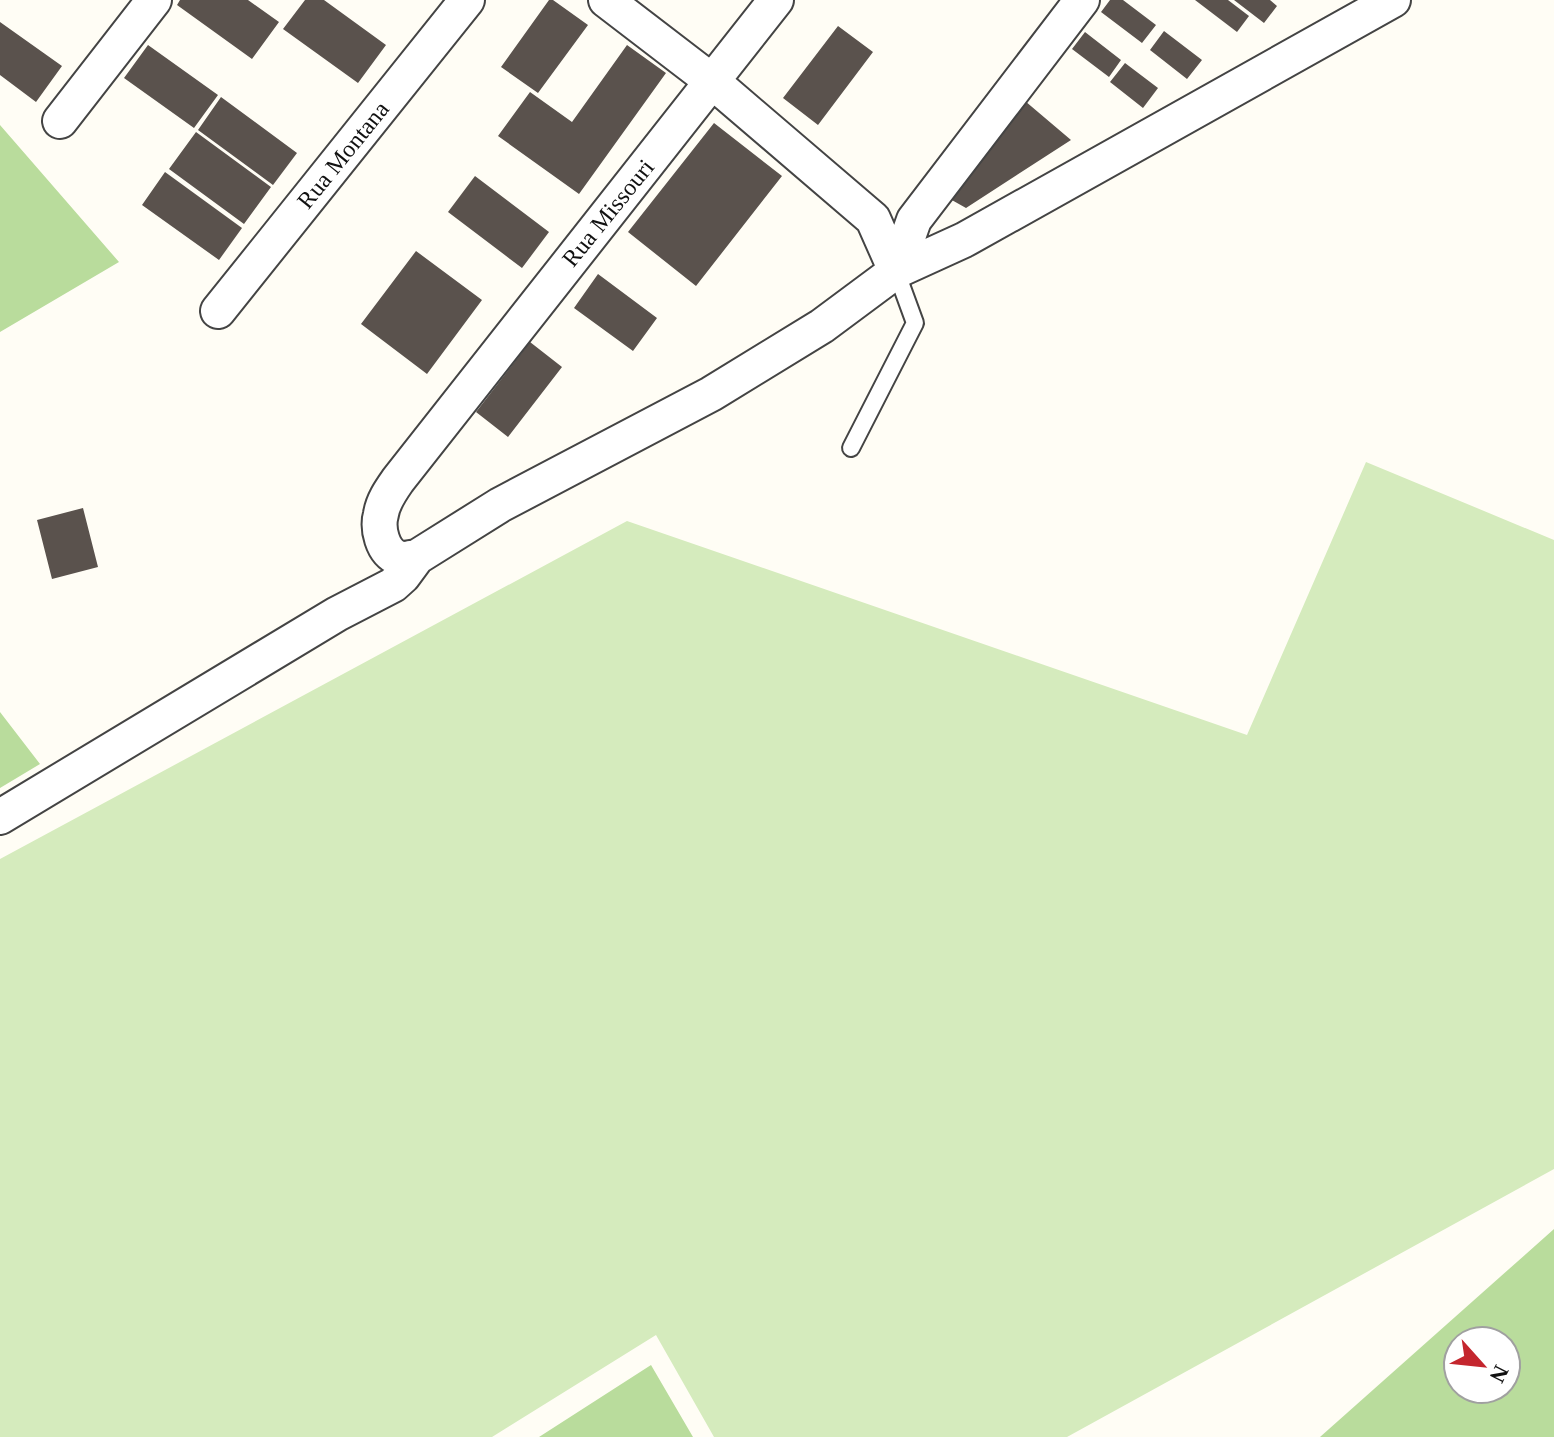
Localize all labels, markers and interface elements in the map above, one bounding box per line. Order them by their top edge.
street label: Rua Montana [292,96,394,214]
street label: Rua Missouri [557,154,659,272]
north arrow [1442,1325,1522,1405]
text: N [1485,1361,1514,1387]

